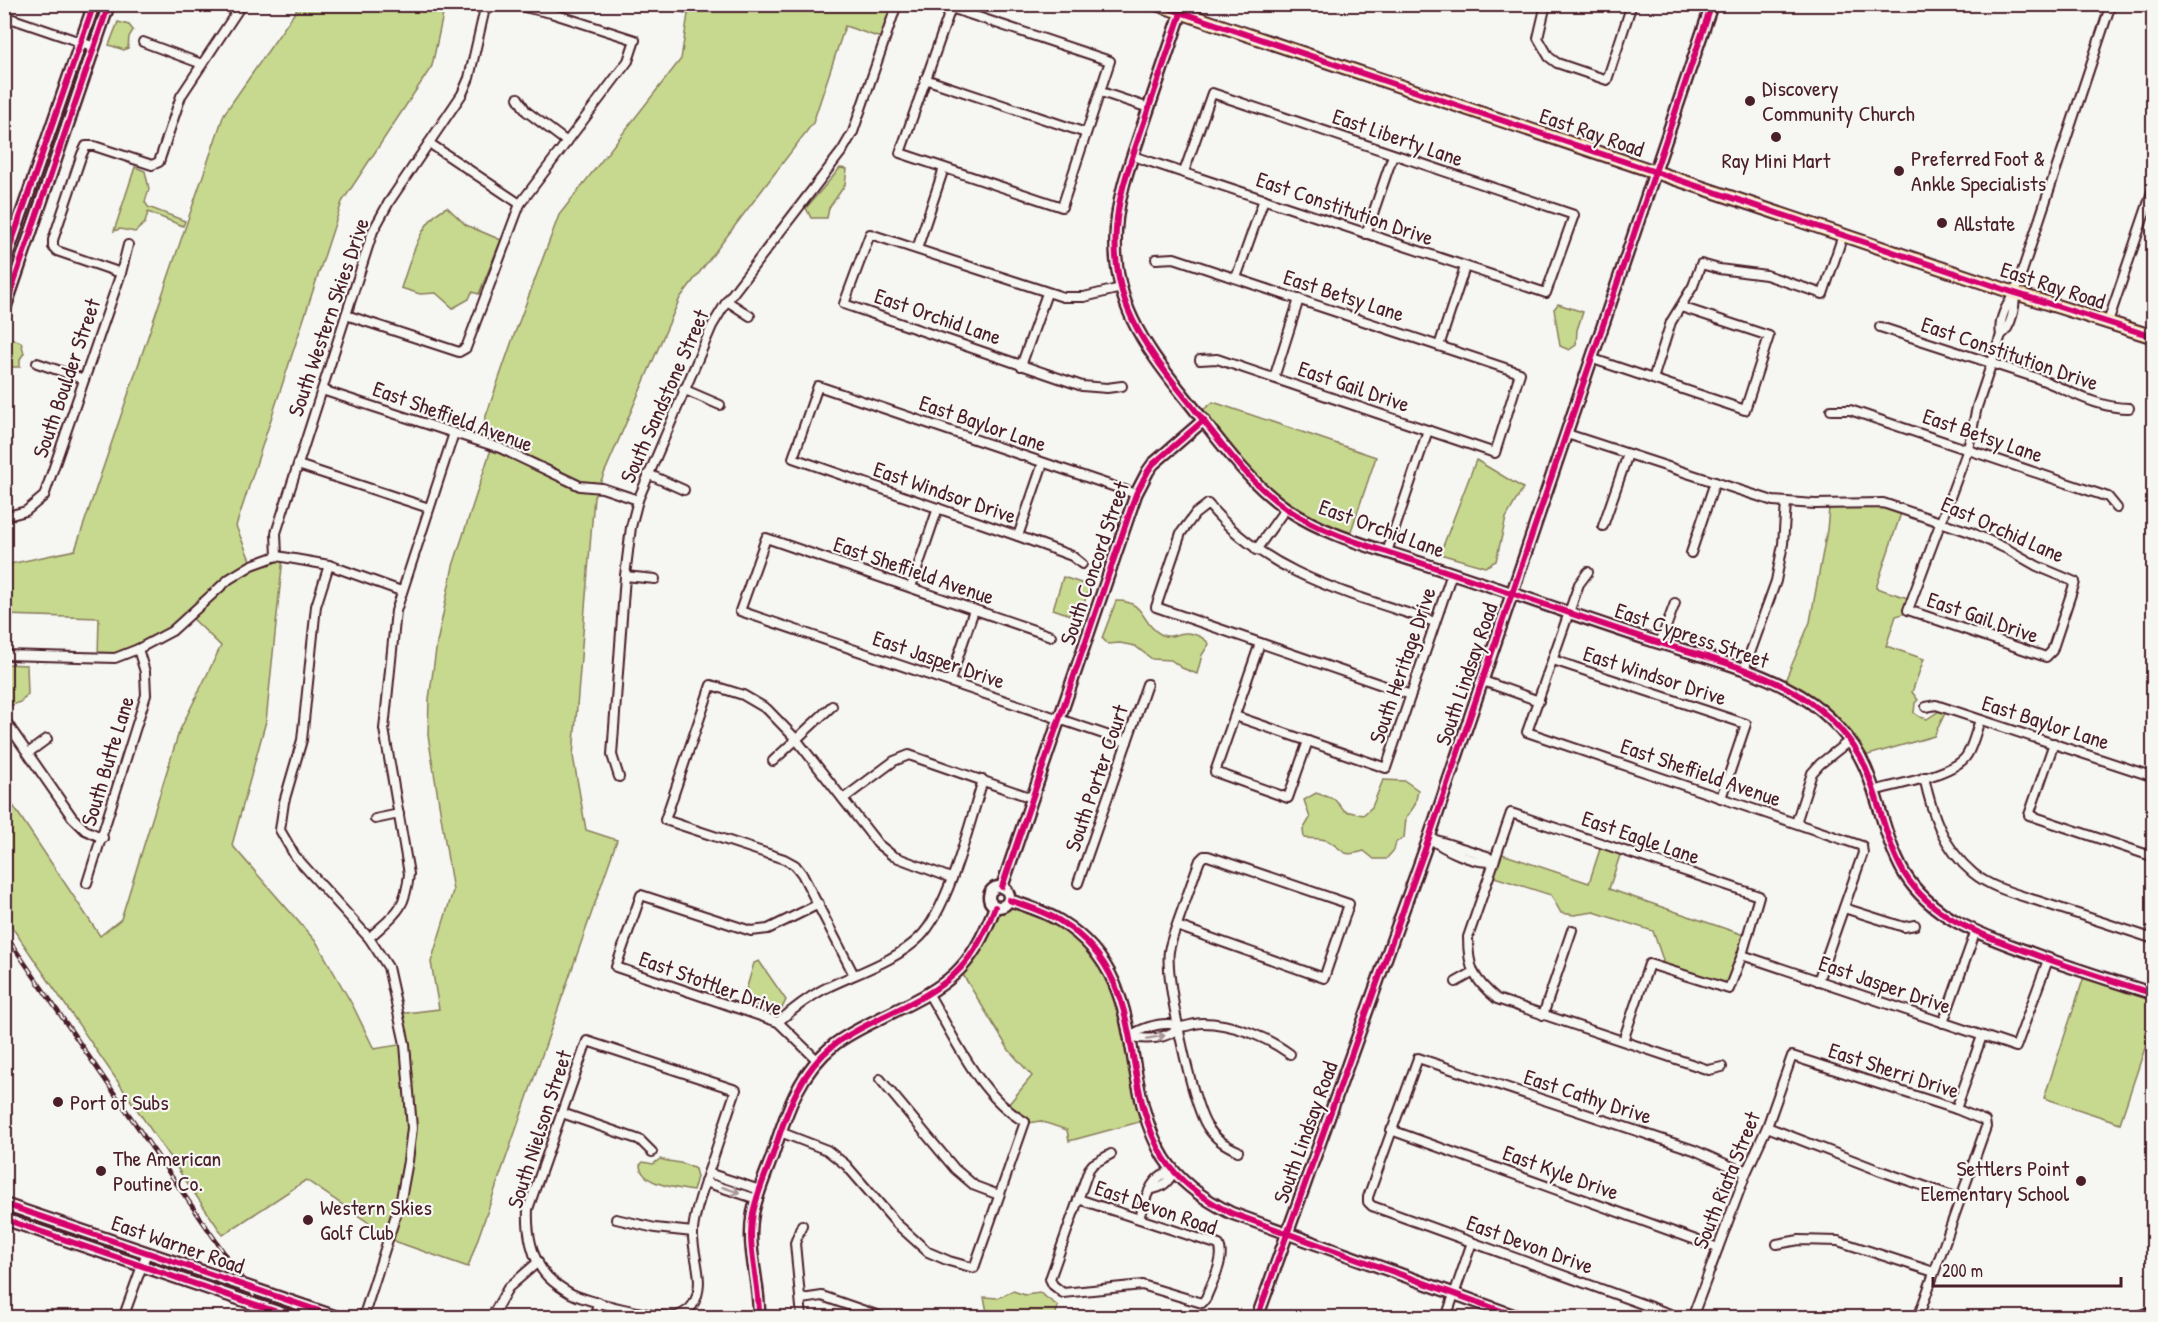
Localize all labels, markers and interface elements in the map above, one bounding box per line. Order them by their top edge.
place label: Discovery Community Church [1762,73,1915,128]
marker: Discovery Community Church [1743,94,1757,108]
street label: East Ray Road [1536,100,1649,164]
street label: East Liberty Lane [1329,101,1468,173]
marker: Ray Mini Mart [1769,130,1783,144]
place label: Preferred Foot & Ankle Specialists [1911,143,2046,198]
place label: Ray Mini Mart [1722,145,1831,175]
street label: East Constitution Drive [1252,164,1438,252]
marker: Preferred Foot & Ankle Specialists [1892,164,1906,178]
place label: Allstate [1954,208,2015,238]
street label: South Western Skies Drive [280,214,376,420]
marker: Allstate [1935,216,1949,230]
street label: East Ray Road [1997,254,2110,316]
street label: East Betsy Lane [1280,261,1408,329]
street label: East Orchid Lane [871,280,1006,352]
street label: South Boulder Street [25,294,107,462]
street label: South Sandstone Street [612,304,716,487]
street label: East Constitution Drive [1917,309,2103,397]
street label: East Gail Drive [1294,353,1414,419]
street label: East Sheffield Avenue [369,373,537,459]
street label: East Baylor Lane [916,387,1051,459]
street label: East Betsy Lane [1919,400,2047,470]
street label: East Windsor Drive [870,454,1020,530]
street label: South Concord Street [1052,477,1136,649]
street label: East Orchid Lane [1937,488,2070,570]
street label: East Orchid Lane [1315,491,1449,565]
street label: East Sheffield Avenue [830,528,999,612]
street label: South Heritage Drive [1361,583,1443,747]
street label: East Gail Drive [1923,584,2043,650]
street label: East Cypress Street [1611,595,1773,675]
street label: South Lindsay Road [1428,598,1505,749]
street label: East Jasper Drive [869,622,1009,696]
street label: East Windsor Drive [1580,638,1731,712]
street label: East Baylor Lane [1978,687,2114,757]
street label: South Butte Lane [73,692,141,829]
street label: South Porter Court [1057,700,1135,855]
street label: East Sheffield Avenue [1617,730,1786,814]
street label: East Eagle Lane [1578,803,1704,871]
street label: East Stottler Drive [635,943,787,1023]
street label: East Jasper Drive [1815,947,1955,1021]
one-way arrow [1145,1031,1165,1042]
street label: East Sherri Drive [1825,1035,1963,1105]
street label: South Nielson Street [499,1046,579,1212]
street label: South Lindsay Road [1265,1057,1345,1207]
street label: East Cathy Drive [1520,1061,1656,1131]
place label: Port of Subs [70,1087,169,1117]
marker: Port of Subs [51,1095,65,1109]
street label: South Riata Street [1685,1106,1767,1253]
street label: East Kyle Drive [1499,1137,1623,1207]
place label: The American Poutine Co. [113,1143,221,1198]
place label: Settlers Point Elementary School [1921,1153,2069,1208]
marker: The American Poutine Co. [94,1164,108,1178]
street label: East Devon Road [1091,1172,1221,1242]
marker: Settlers Point Elementary School [2074,1174,2088,1188]
one-way arrow [721,1185,740,1196]
place label: Western Skies Golf Club [320,1192,432,1247]
street label: East Warner Road [108,1207,249,1281]
street label: East Devon Drive [1463,1207,1598,1281]
marker: Western Skies Golf Club [301,1213,315,1227]
scale bar [1933,1250,2120,1288]
text: 200 m [1942,1258,1983,1283]

